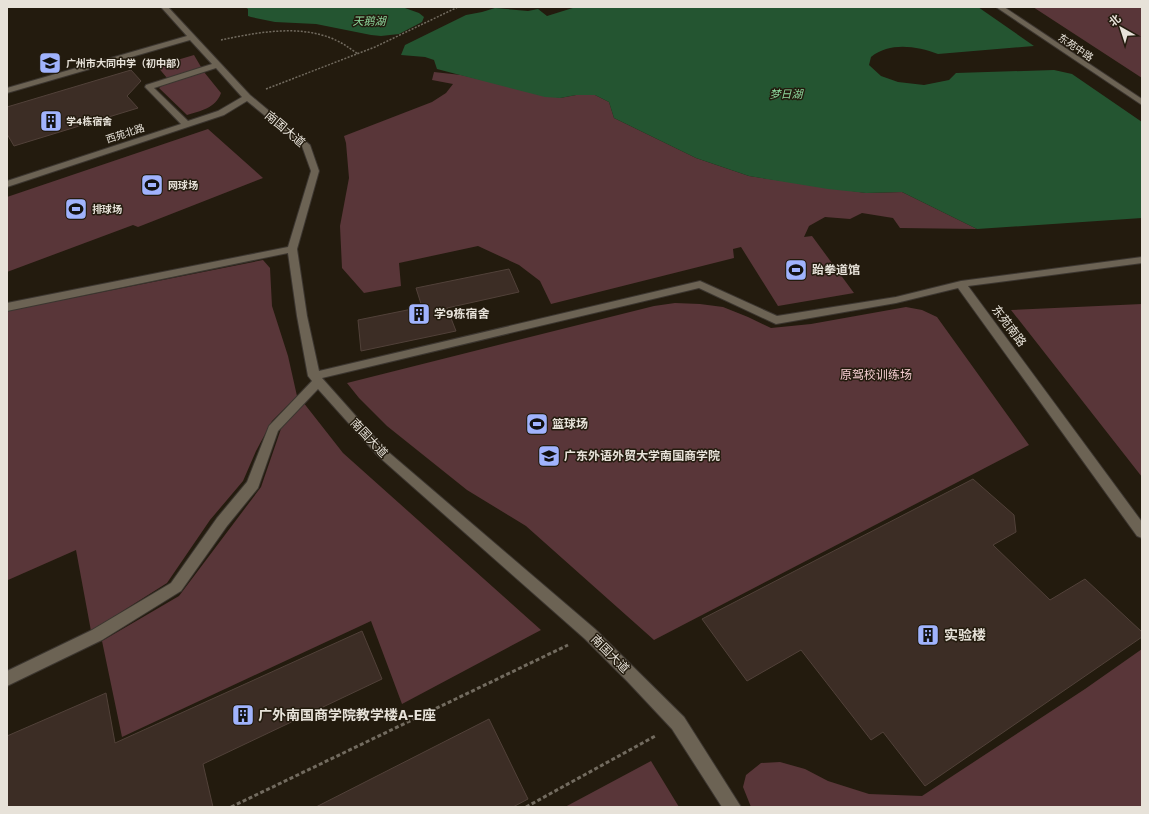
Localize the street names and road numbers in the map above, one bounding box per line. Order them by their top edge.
street label: 东苑中路 [1056,31,1096,63]
street label: 南国大道 [263,107,309,149]
street label: 西苑北路 [104,121,146,145]
street label: 东苑南路 [990,302,1030,349]
street label: 南国大道 [348,415,391,460]
street label: 南国大道 [589,631,633,675]

